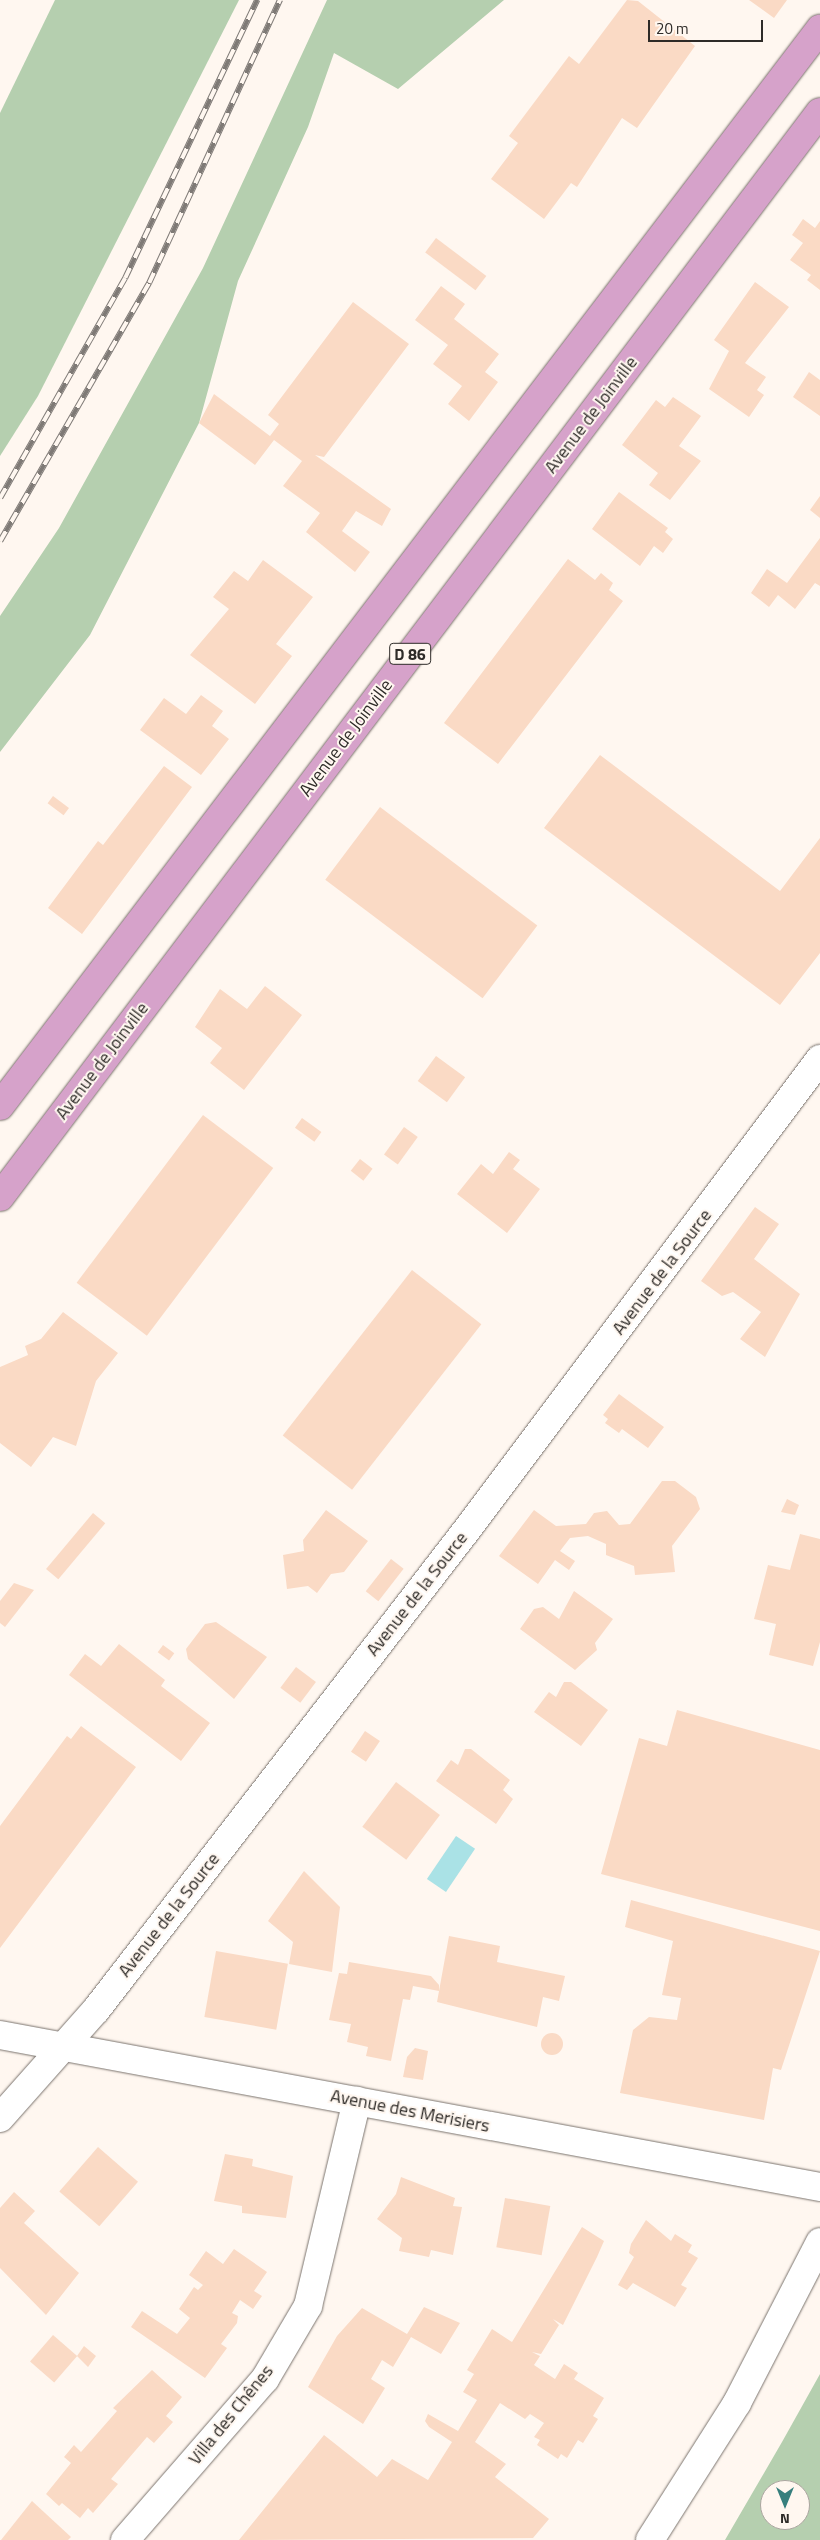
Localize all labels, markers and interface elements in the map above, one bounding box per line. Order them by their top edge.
scale bar [650,10,765,42]
text: 20 m [656,17,689,40]
street label: Avenue de Joinville [540,352,642,478]
road number: D 86 [389,641,431,668]
street label: Avenue de Joinville [295,675,397,801]
street label: Avenue de Joinville [51,998,153,1124]
street label: Avenue de la Source [608,1205,716,1339]
street label: Avenue de la Source [362,1528,472,1660]
street label: Avenue de la Source [114,1849,224,1981]
street label: Avenue des Merisiers [329,2085,491,2137]
street label: Villa des Chênes [184,2361,278,2469]
north arrow [760,2480,810,2530]
text: N [780,2509,790,2530]

